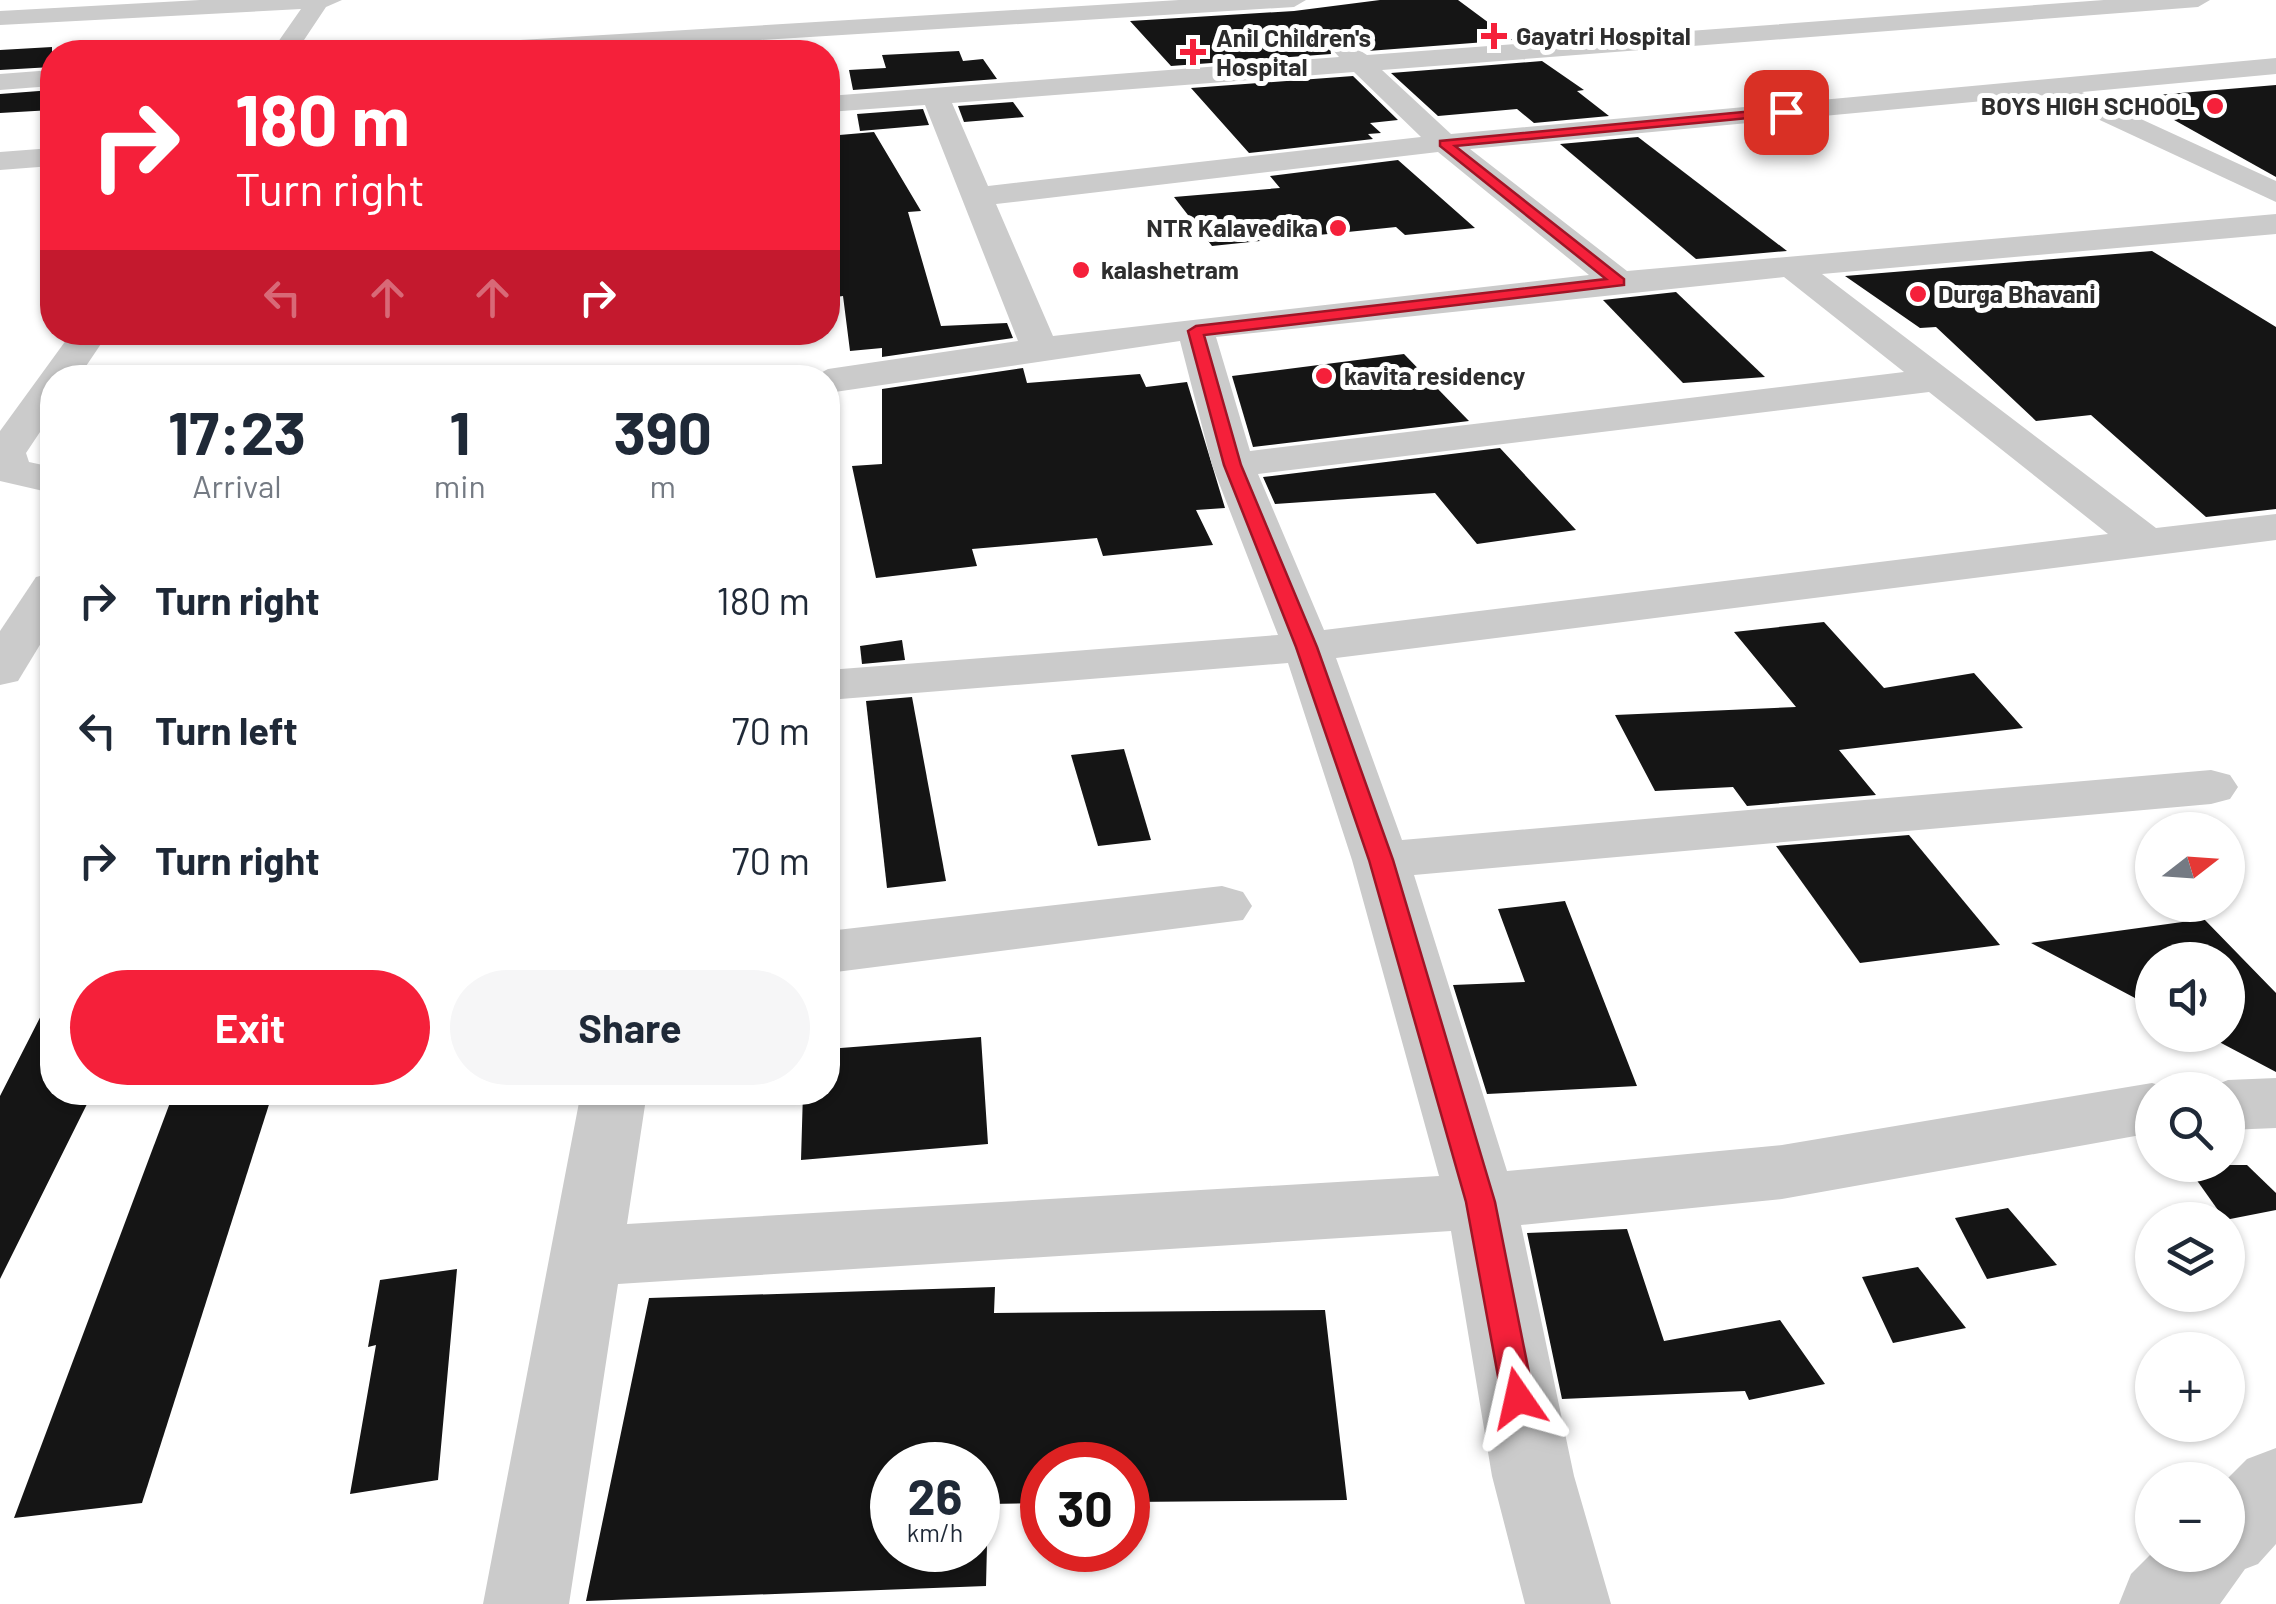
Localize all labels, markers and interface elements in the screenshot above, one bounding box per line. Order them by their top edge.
place label: Gayatri Hospital [1516,20,1691,50]
place label: Anil Children's Hospital [1216,22,1371,81]
marker: Gayatri Hospital [1481,23,1507,49]
marker: Anil Children's Hospital [1180,39,1206,65]
pin [1744,70,1829,155]
text: 180 m [235,76,410,160]
icon: right [70,80,200,210]
icon: arrive [1759,85,1814,140]
place label: BOYS HIGH SCHOOL [1981,90,2195,120]
marker: BOYS HIGH SCHOOL [2204,95,2226,117]
text: Turn right [235,161,425,215]
place label: NTR Kalavedika [1146,212,1318,242]
marker: NTR Kalavedika [1327,217,1349,239]
place label: kalashetram [1101,254,1239,284]
marker: kalashetram [1070,259,1092,281]
icon: left [255,270,310,325]
icon: ahead [360,270,415,325]
icon: ahead [465,270,520,325]
icon: right [570,270,625,325]
place label: Durga Bhavani [1938,278,2096,308]
marker: Durga Bhavani [1907,283,1929,305]
place label: kavita residency [1344,360,1526,390]
marker: kavita residency [1313,365,1335,387]
text: 17:23 [168,395,306,467]
text: 1 [449,395,470,467]
text: 390 [614,395,712,467]
text: Arrival [192,466,282,504]
text: min [434,466,486,504]
text: m [650,466,676,504]
icon: right [70,573,125,628]
text: Turn right [155,577,320,623]
text: 180 m [716,577,810,623]
icon: left [70,703,125,758]
text: Turn left [155,707,298,753]
text: 70 m [732,707,810,753]
north arrow [2135,812,2245,922]
map controls [2135,812,2245,1572]
icon: right [70,833,125,888]
text: Turn right [155,837,320,883]
text: 70 m [732,837,810,883]
button: sound [2135,942,2245,1052]
button: Exit [70,970,430,1085]
button: Share [450,970,810,1085]
button: search [2135,1072,2245,1182]
button: layers [2135,1202,2245,1312]
button: + [2135,1332,2245,1442]
position arrow [1466,1346,1570,1450]
speed limit sign: 30 [1020,1442,1150,1572]
button: − [2135,1462,2245,1572]
text: 26 [908,1465,962,1525]
text: km/h [907,1517,963,1547]

